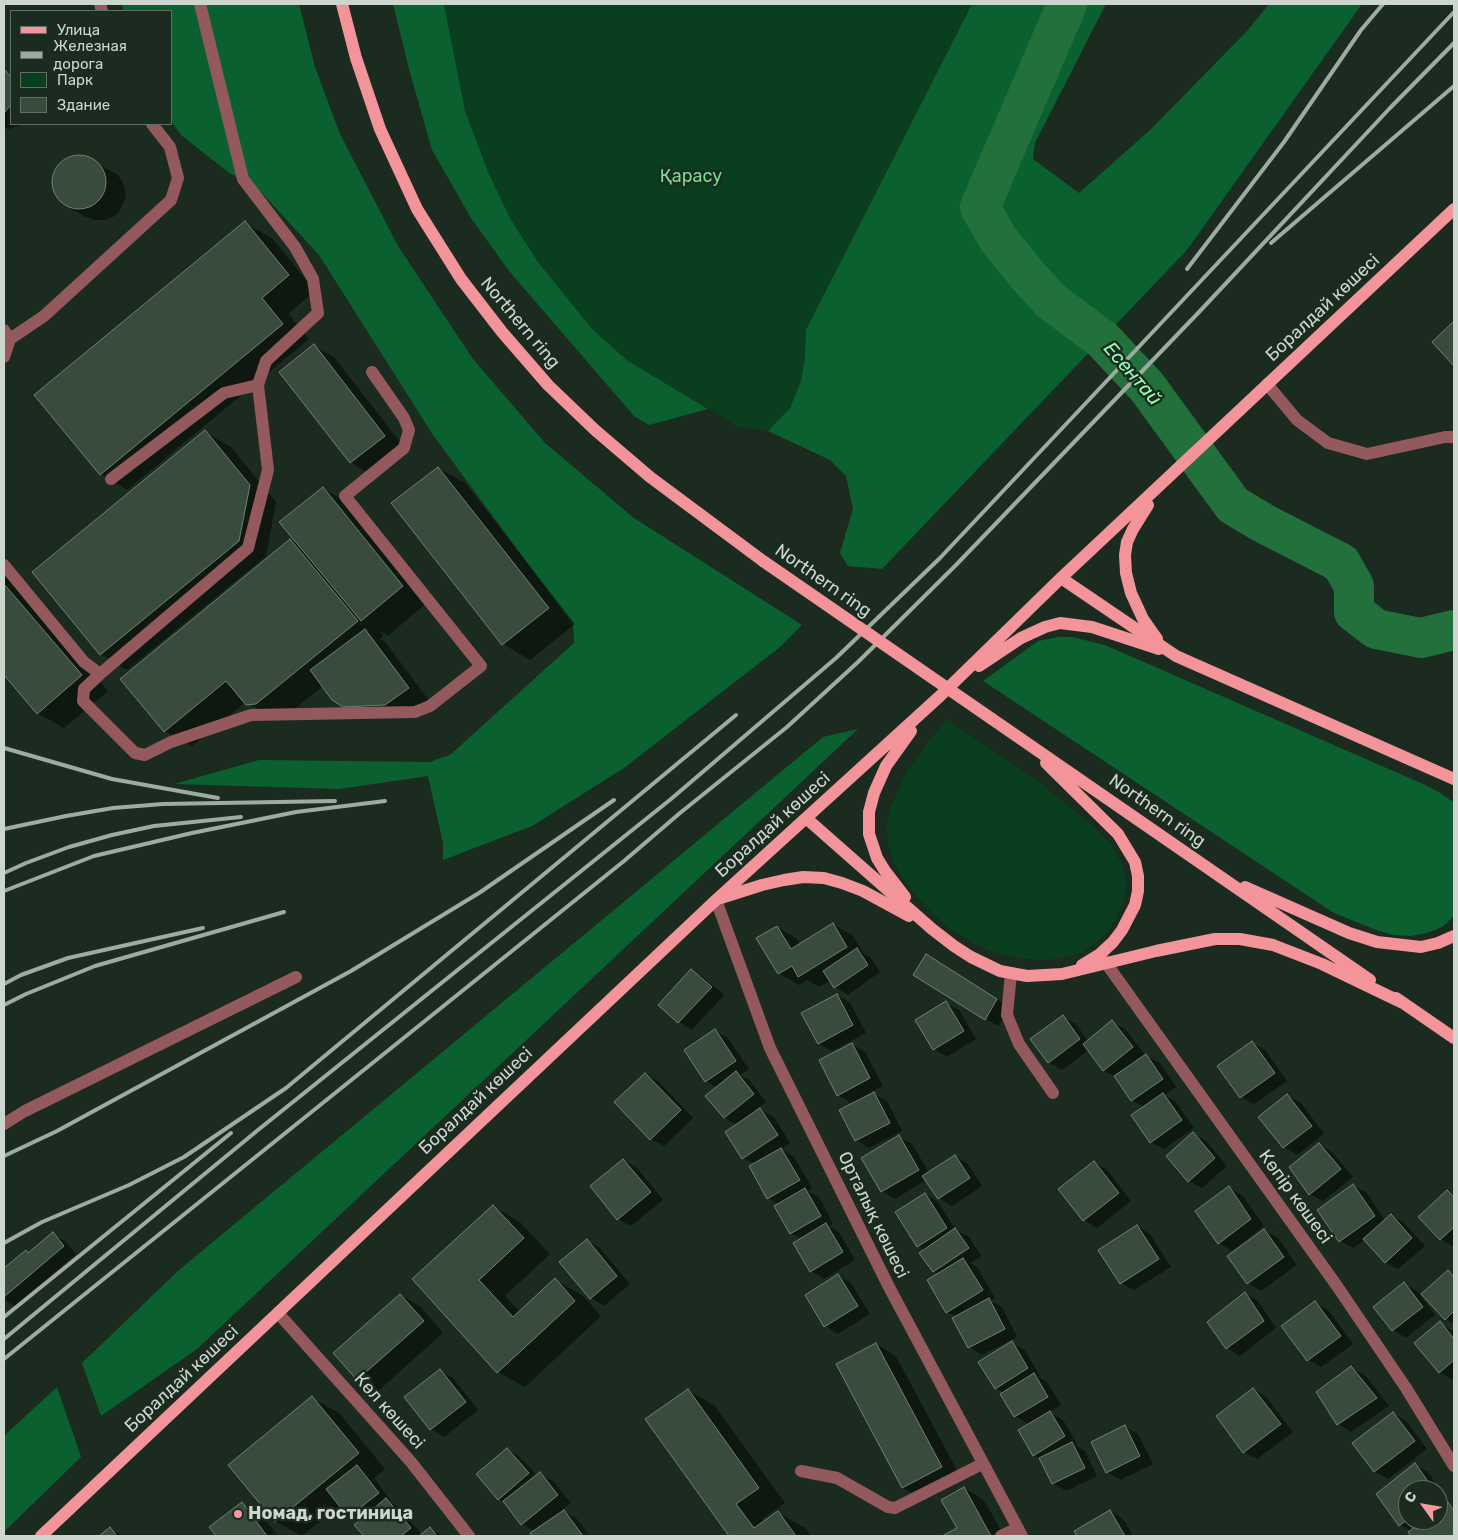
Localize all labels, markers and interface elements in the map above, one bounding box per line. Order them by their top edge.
legend [10,10,172,125]
text: Улица [57,21,100,39]
text: Железная дорога [53,37,127,73]
text: Парк [57,71,93,89]
text: Здание [57,96,110,114]
park label: Қарасу [660,166,722,188]
street label: Боралдай көшесі [1262,250,1384,366]
street label: Northern ring [475,273,565,373]
water label: Есентай [1098,338,1166,410]
street label: Northern ring [771,540,875,622]
street label: Боралдай көшесі [711,768,835,882]
street label: Northern ring [1105,770,1209,852]
street label: Боралдай көшесі [415,1043,537,1159]
street label: Көпір көшесі [1254,1146,1336,1248]
street label: Орталық көшесі [833,1148,913,1282]
street label: Боралдай көшесі [121,1321,243,1437]
street label: Көл көшесі [349,1368,429,1454]
north arrow [1398,1480,1448,1530]
text: С [1401,1489,1421,1506]
place label: Номад, гостиница [248,1503,413,1525]
marker: Номад, гостиница [232,1508,244,1520]

